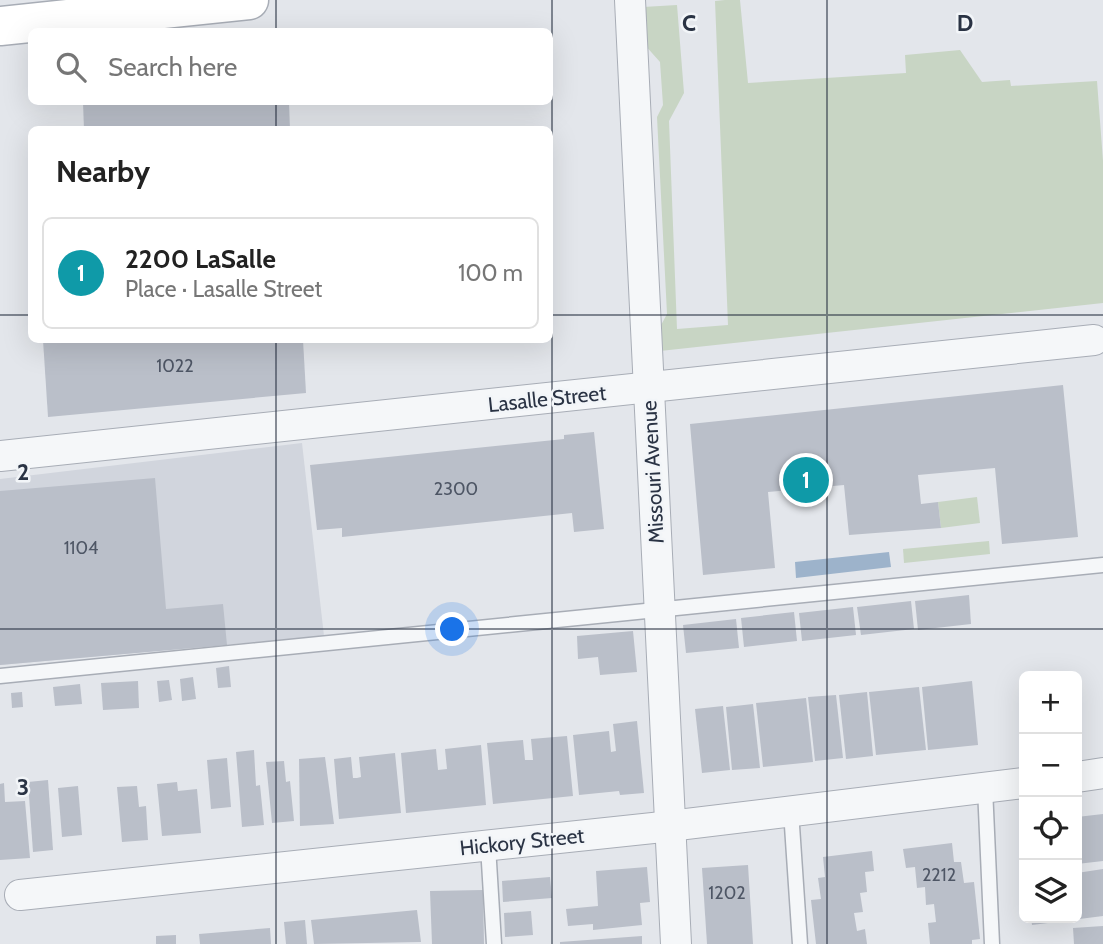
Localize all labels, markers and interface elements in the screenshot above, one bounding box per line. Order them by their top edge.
text: C [682,9,696,37]
text: D [957,9,973,37]
search box [28,28,553,105]
icon: search [52,48,90,86]
text: Search here [108,51,237,83]
text: Nearby [56,153,150,190]
text: 2200 LaSalle [125,243,276,275]
text: 1 [77,259,85,287]
text: 100 m [458,259,523,287]
text: Place · Lasalle Street [125,275,322,303]
house number: 1022 [156,355,194,377]
street label: Lasalle Street [487,380,607,417]
street label: Missouri Avenue [636,399,669,544]
pin: 1 [783,454,829,506]
text: 2 [17,458,29,486]
house number: 2300 [434,478,478,500]
house number: 1104 [64,537,98,559]
your location [435,612,469,646]
map controls [1019,671,1082,923]
button: + [1019,671,1082,734]
button: − [1019,734,1082,797]
text: 3 [17,773,29,801]
button: locate [1019,797,1082,860]
street label: Hickory Street [458,823,585,860]
button: layers [1019,860,1082,923]
house number: 2212 [922,864,956,886]
house number: 1202 [708,882,746,904]

